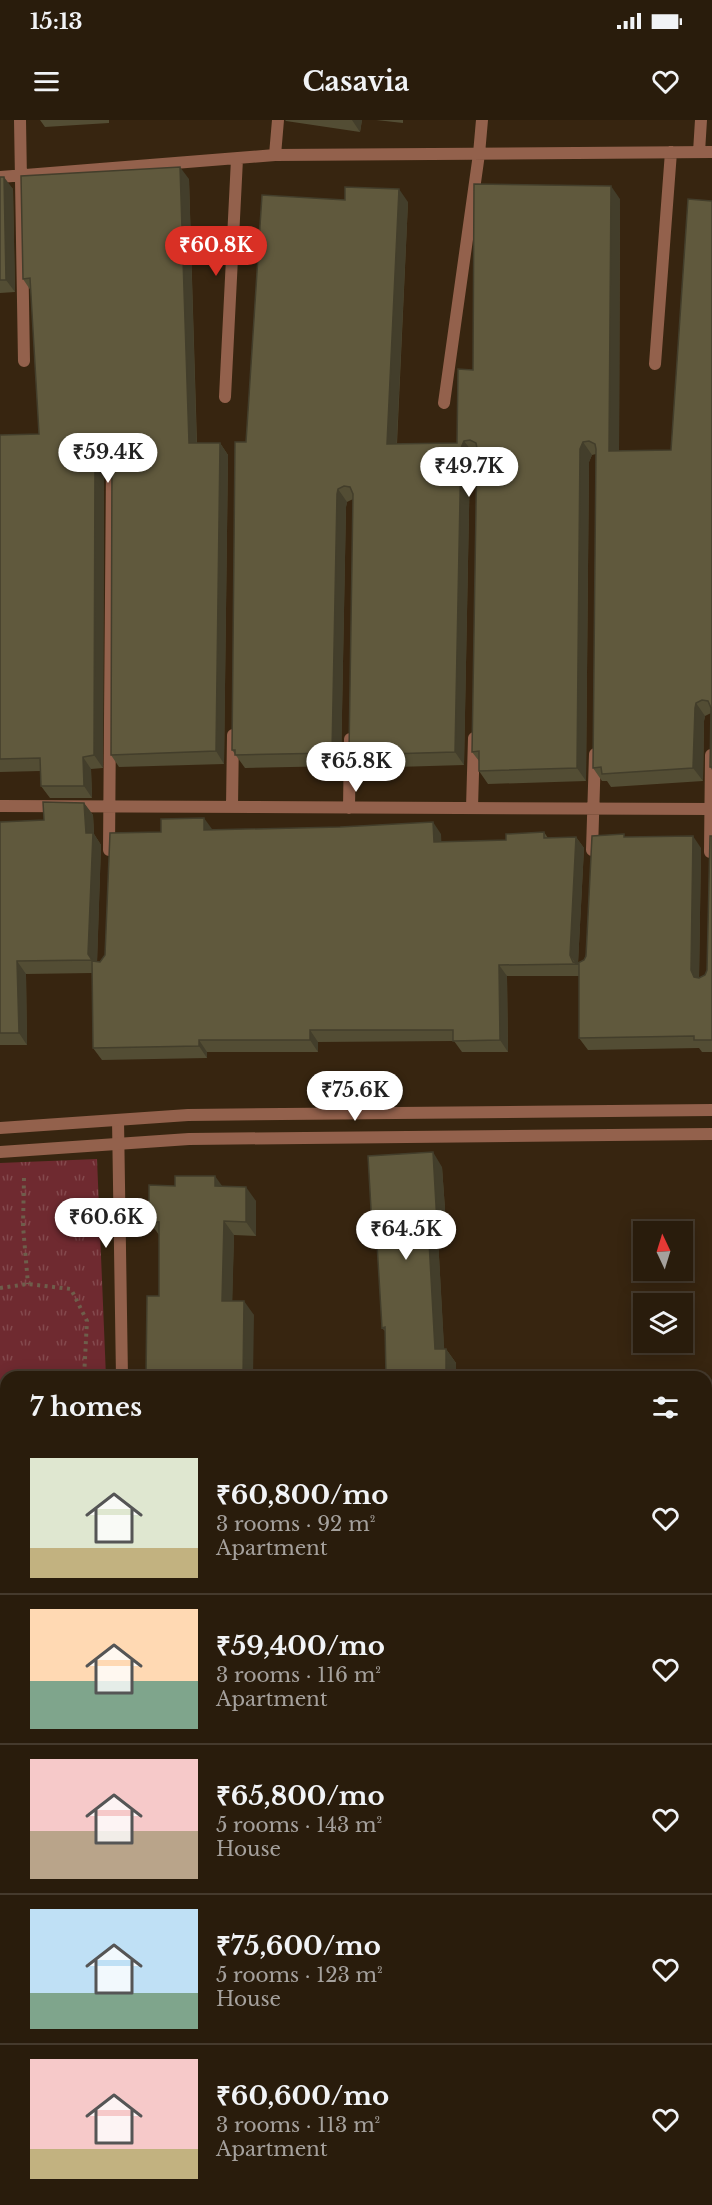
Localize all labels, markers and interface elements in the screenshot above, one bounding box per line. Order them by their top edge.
text: 15:13 [30,8,83,35]
icon: menu [30,65,63,98]
text: Casavia [302,65,410,98]
icon: heart [649,65,682,98]
pin: ₹60.8K [167,226,265,277]
text: ₹60.8K [179,233,253,257]
pin: ₹59.4K [59,433,157,484]
text: ₹59.4K [72,440,144,464]
pin: ₹49.7K [420,447,518,498]
text: ₹49.7K [434,454,504,478]
pin: ₹65.8K [307,742,405,793]
text: ₹65.8K [320,749,392,773]
pin: ₹75.6K [306,1071,404,1122]
text: ₹75.6K [321,1078,389,1102]
pin: ₹60.6K [57,1198,155,1249]
text: ₹60.6K [69,1205,143,1229]
pin: ₹64.5K [357,1210,455,1261]
text: ₹64.5K [370,1217,442,1241]
north arrow [633,1221,693,1281]
map controls [633,1221,693,1353]
button: layers [633,1293,693,1353]
text: 7 homes [30,1391,142,1423]
icon: filters [649,1391,682,1424]
text: ₹60,800/mo [216,1479,388,1511]
icon: home [78,1482,150,1554]
icon: heart [649,1502,682,1535]
text: 3 rooms · 92 m² [216,1512,375,1536]
text: Apartment [216,1536,327,1560]
text: ₹59,400/mo [216,1630,385,1662]
icon: home [78,1633,150,1705]
icon: heart [649,1653,682,1686]
text: 3 rooms · 116 m² [216,1663,381,1687]
text: Apartment [216,1687,327,1711]
text: ₹65,800/mo [216,1780,385,1812]
icon: home [78,1783,150,1855]
icon: heart [649,1803,682,1836]
text: 5 rooms · 143 m² [216,1813,382,1837]
text: House [216,1837,281,1861]
text: ₹75,600/mo [216,1930,381,1962]
icon: home [78,1933,150,2005]
icon: heart [649,1953,682,1986]
text: 5 rooms · 123 m² [216,1963,383,1987]
text: House [216,1987,281,2011]
text: ₹60,600/mo [216,2080,389,2112]
icon: home [78,2083,150,2155]
icon: heart [649,2103,682,2136]
text: 3 rooms · 113 m² [216,2113,380,2137]
text: Apartment [216,2137,327,2161]

